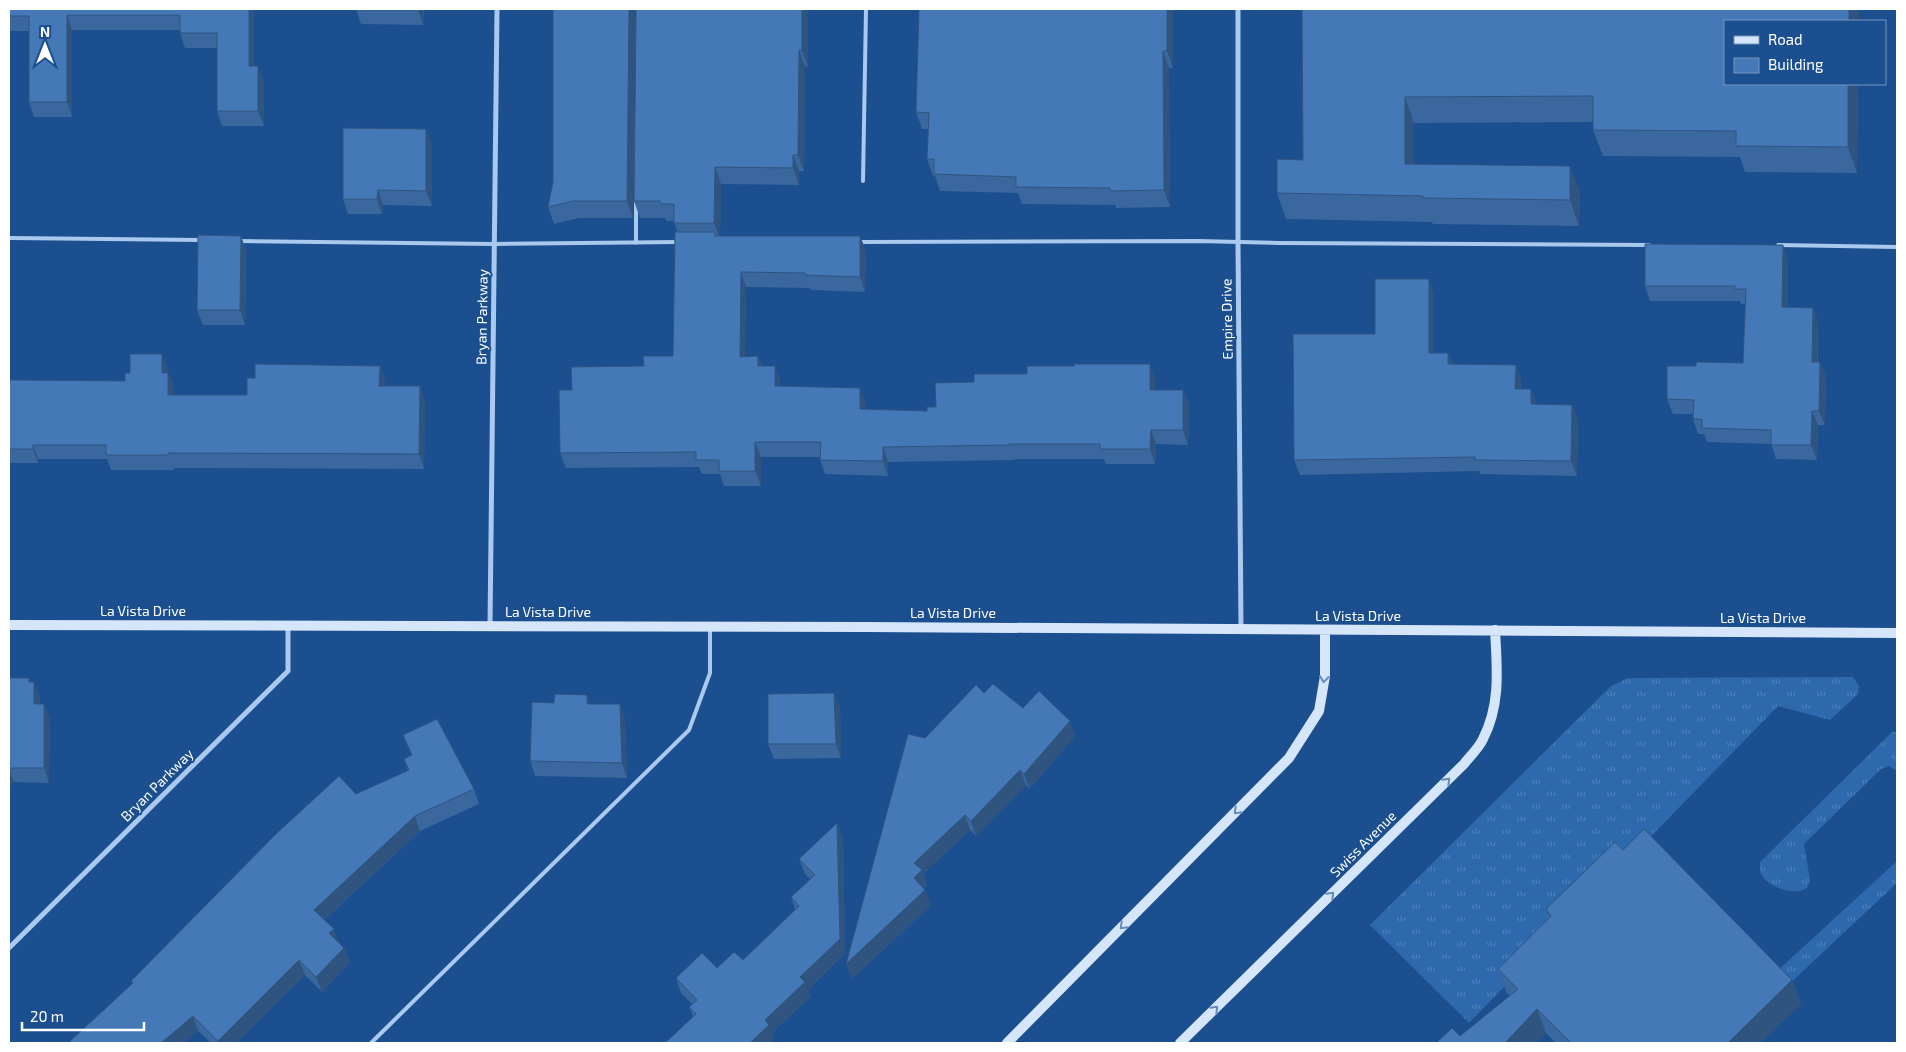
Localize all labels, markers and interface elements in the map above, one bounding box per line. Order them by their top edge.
north arrow [20,20,70,70]
legend [1724,20,1886,85]
text: N [40,23,50,40]
text: Road [1768,30,1803,48]
text: Building [1768,55,1824,73]
street label: Bryan Parkway [472,268,491,365]
street label: Empire Drive [1217,278,1236,360]
street label: La Vista Drive [100,602,186,619]
street label: La Vista Drive [505,603,591,620]
street label: La Vista Drive [910,604,996,621]
street label: La Vista Drive [1315,607,1401,624]
street label: La Vista Drive [1720,609,1806,626]
one-way arrow [1319,675,1330,683]
street label: Bryan Parkway [117,744,197,825]
one-way arrow [1441,778,1450,787]
one-way arrow [1234,805,1243,814]
street label: Swiss Avenue [1326,807,1399,880]
one-way arrow [1325,892,1334,901]
one-way arrow [1120,920,1129,929]
scale bar [22,1000,145,1032]
one-way arrow [1209,1006,1218,1015]
text: 20 m [30,1007,64,1025]

